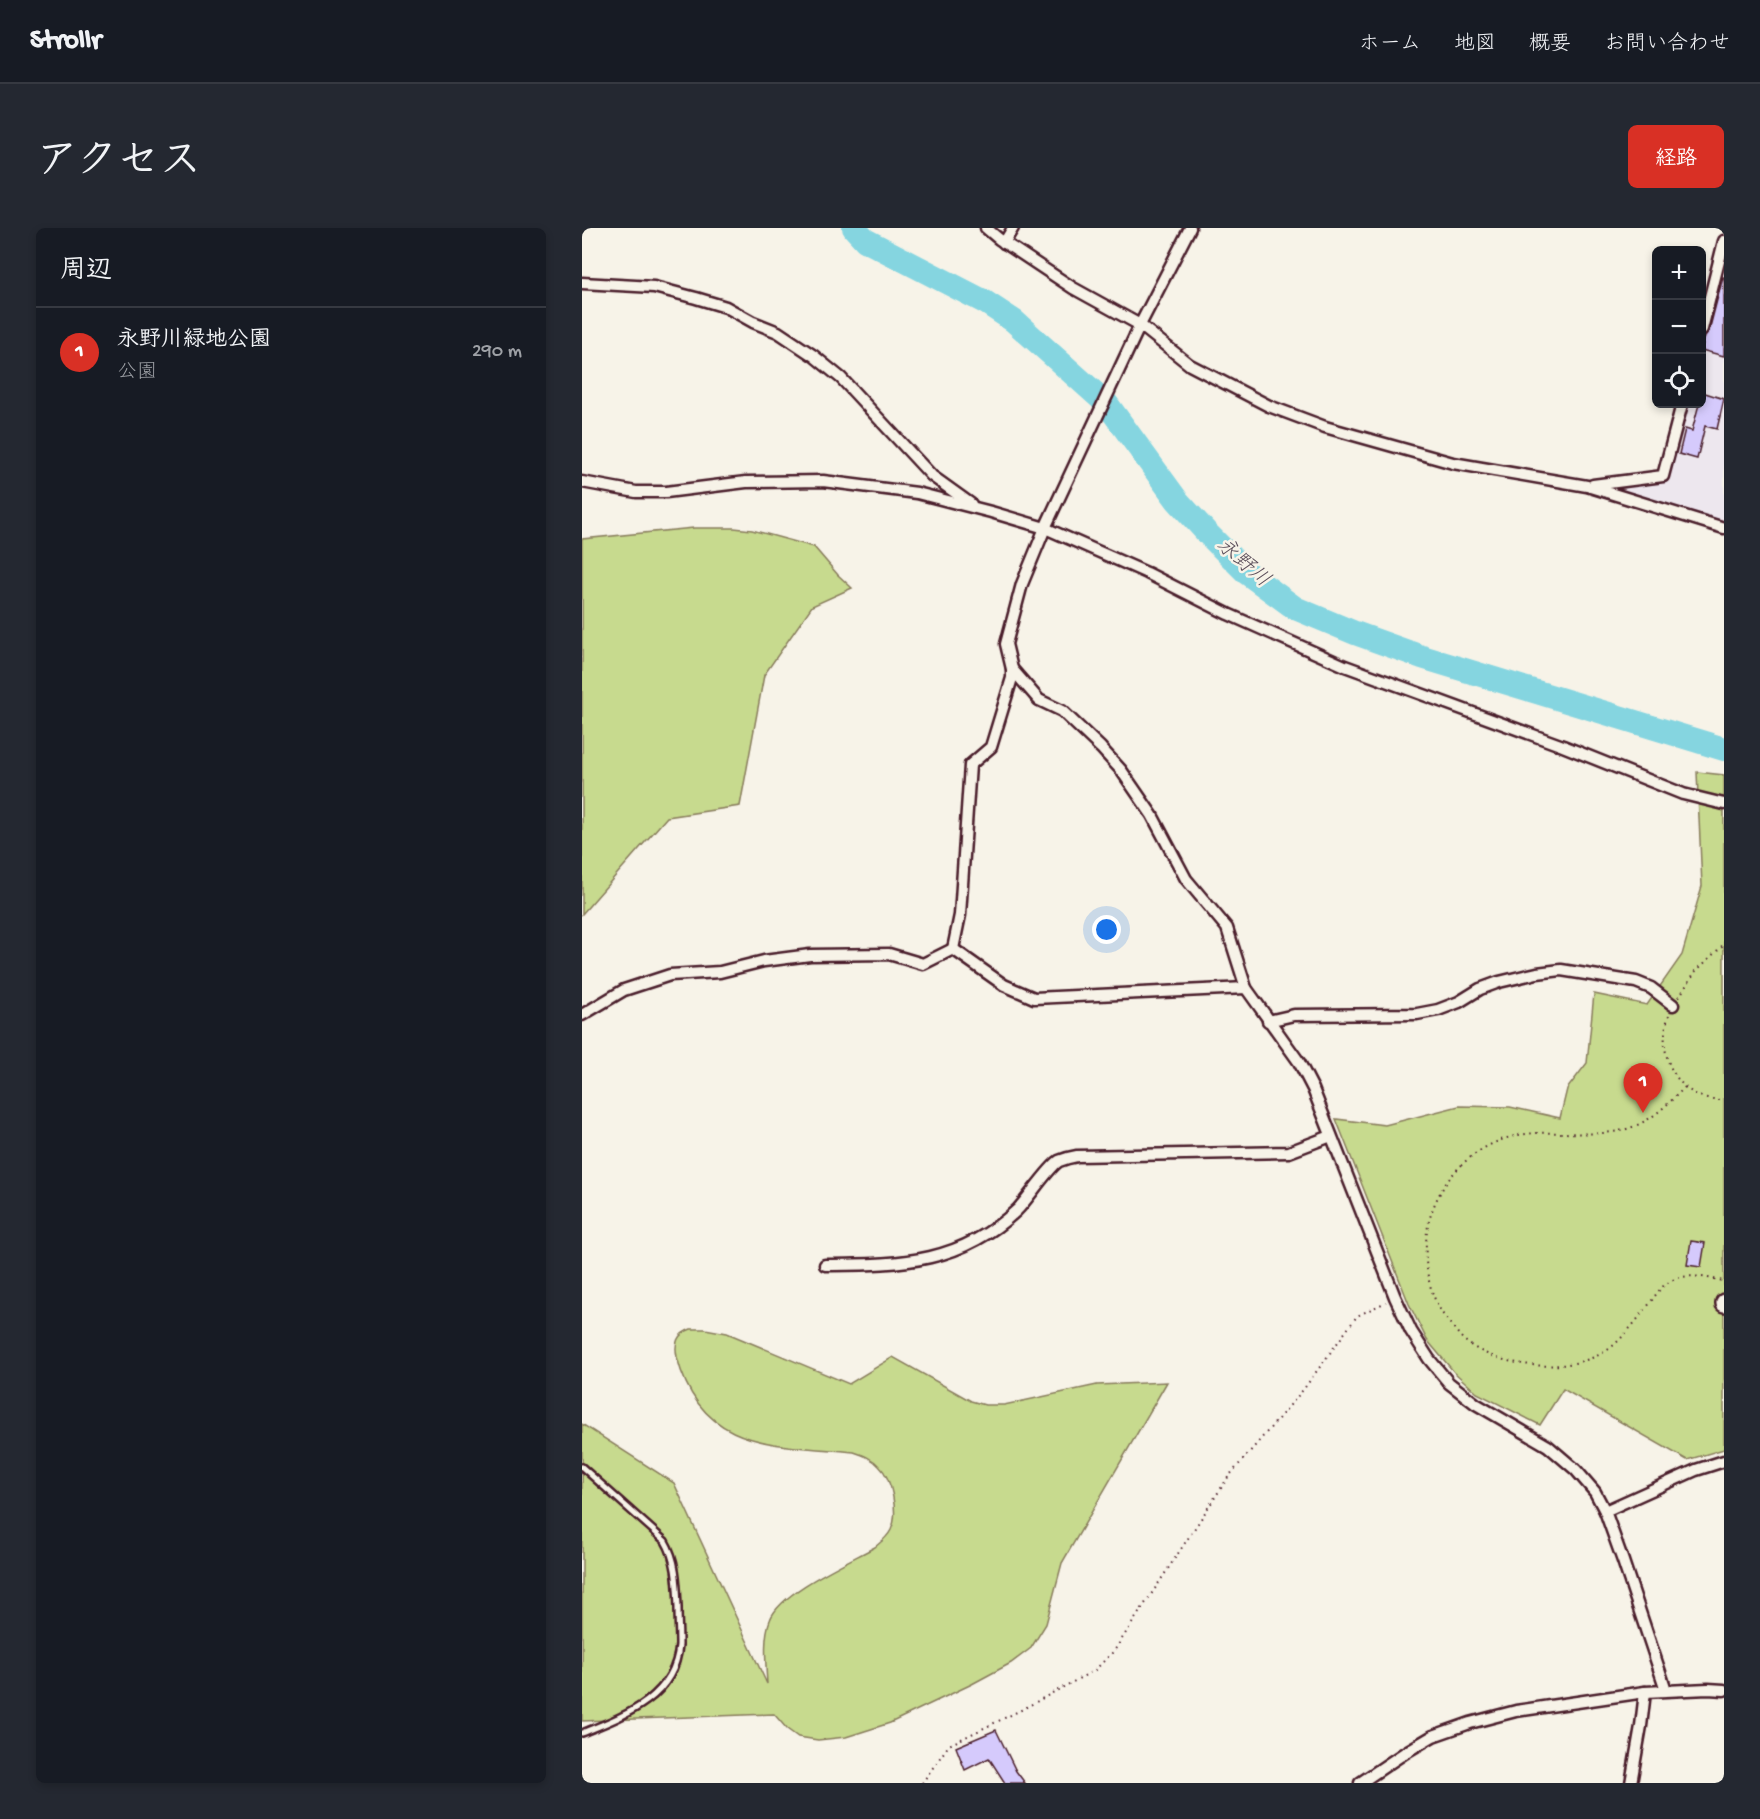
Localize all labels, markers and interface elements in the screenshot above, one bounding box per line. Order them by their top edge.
text: Strollr [30,25,101,58]
text: ホーム [1359,33,1421,58]
text: 地図 [1454,33,1496,58]
text: 概要 [1529,33,1571,58]
text: お問い合わせ [1604,33,1730,58]
button: 経路 [1628,125,1724,188]
text: アクセス [36,140,201,189]
map controls [1652,246,1706,408]
button: + [1652,246,1706,300]
text: 周辺 [60,257,112,288]
button: − [1652,300,1706,354]
text: 永野川緑地公園 [117,328,271,354]
text: 1 [75,341,84,364]
text: 290 m [472,341,522,364]
button: locate [1652,354,1706,408]
text: 公園 [117,362,157,385]
water label: 永野川 [1210,533,1275,594]
your location [1092,915,1121,944]
pin: 1 [1624,1064,1662,1113]

